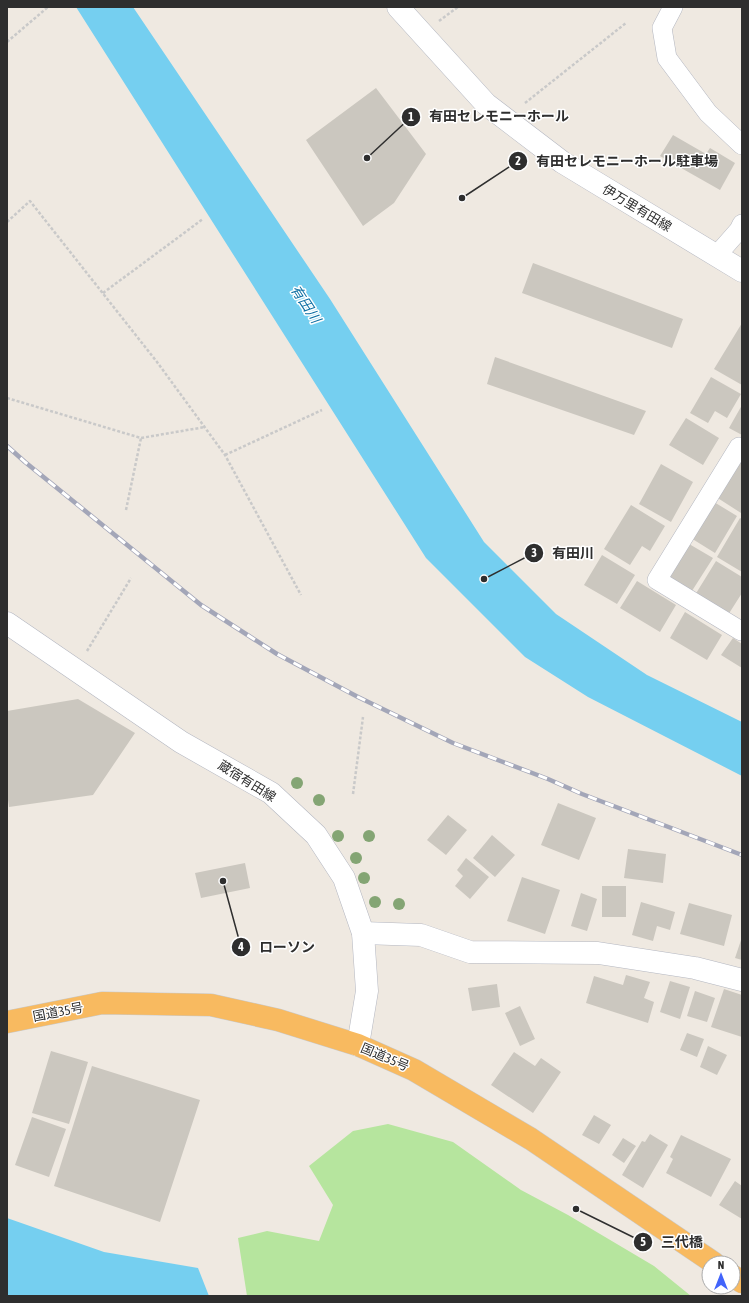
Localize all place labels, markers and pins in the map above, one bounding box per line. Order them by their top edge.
callout: 有田セレモニーホール [401,104,577,130]
callout: 有田セレモニーホール駐車場 [508,148,726,174]
callout: 有田川 [524,540,602,566]
callout: ローソン [231,934,323,960]
callout: 三代橋 [633,1229,711,1255]

